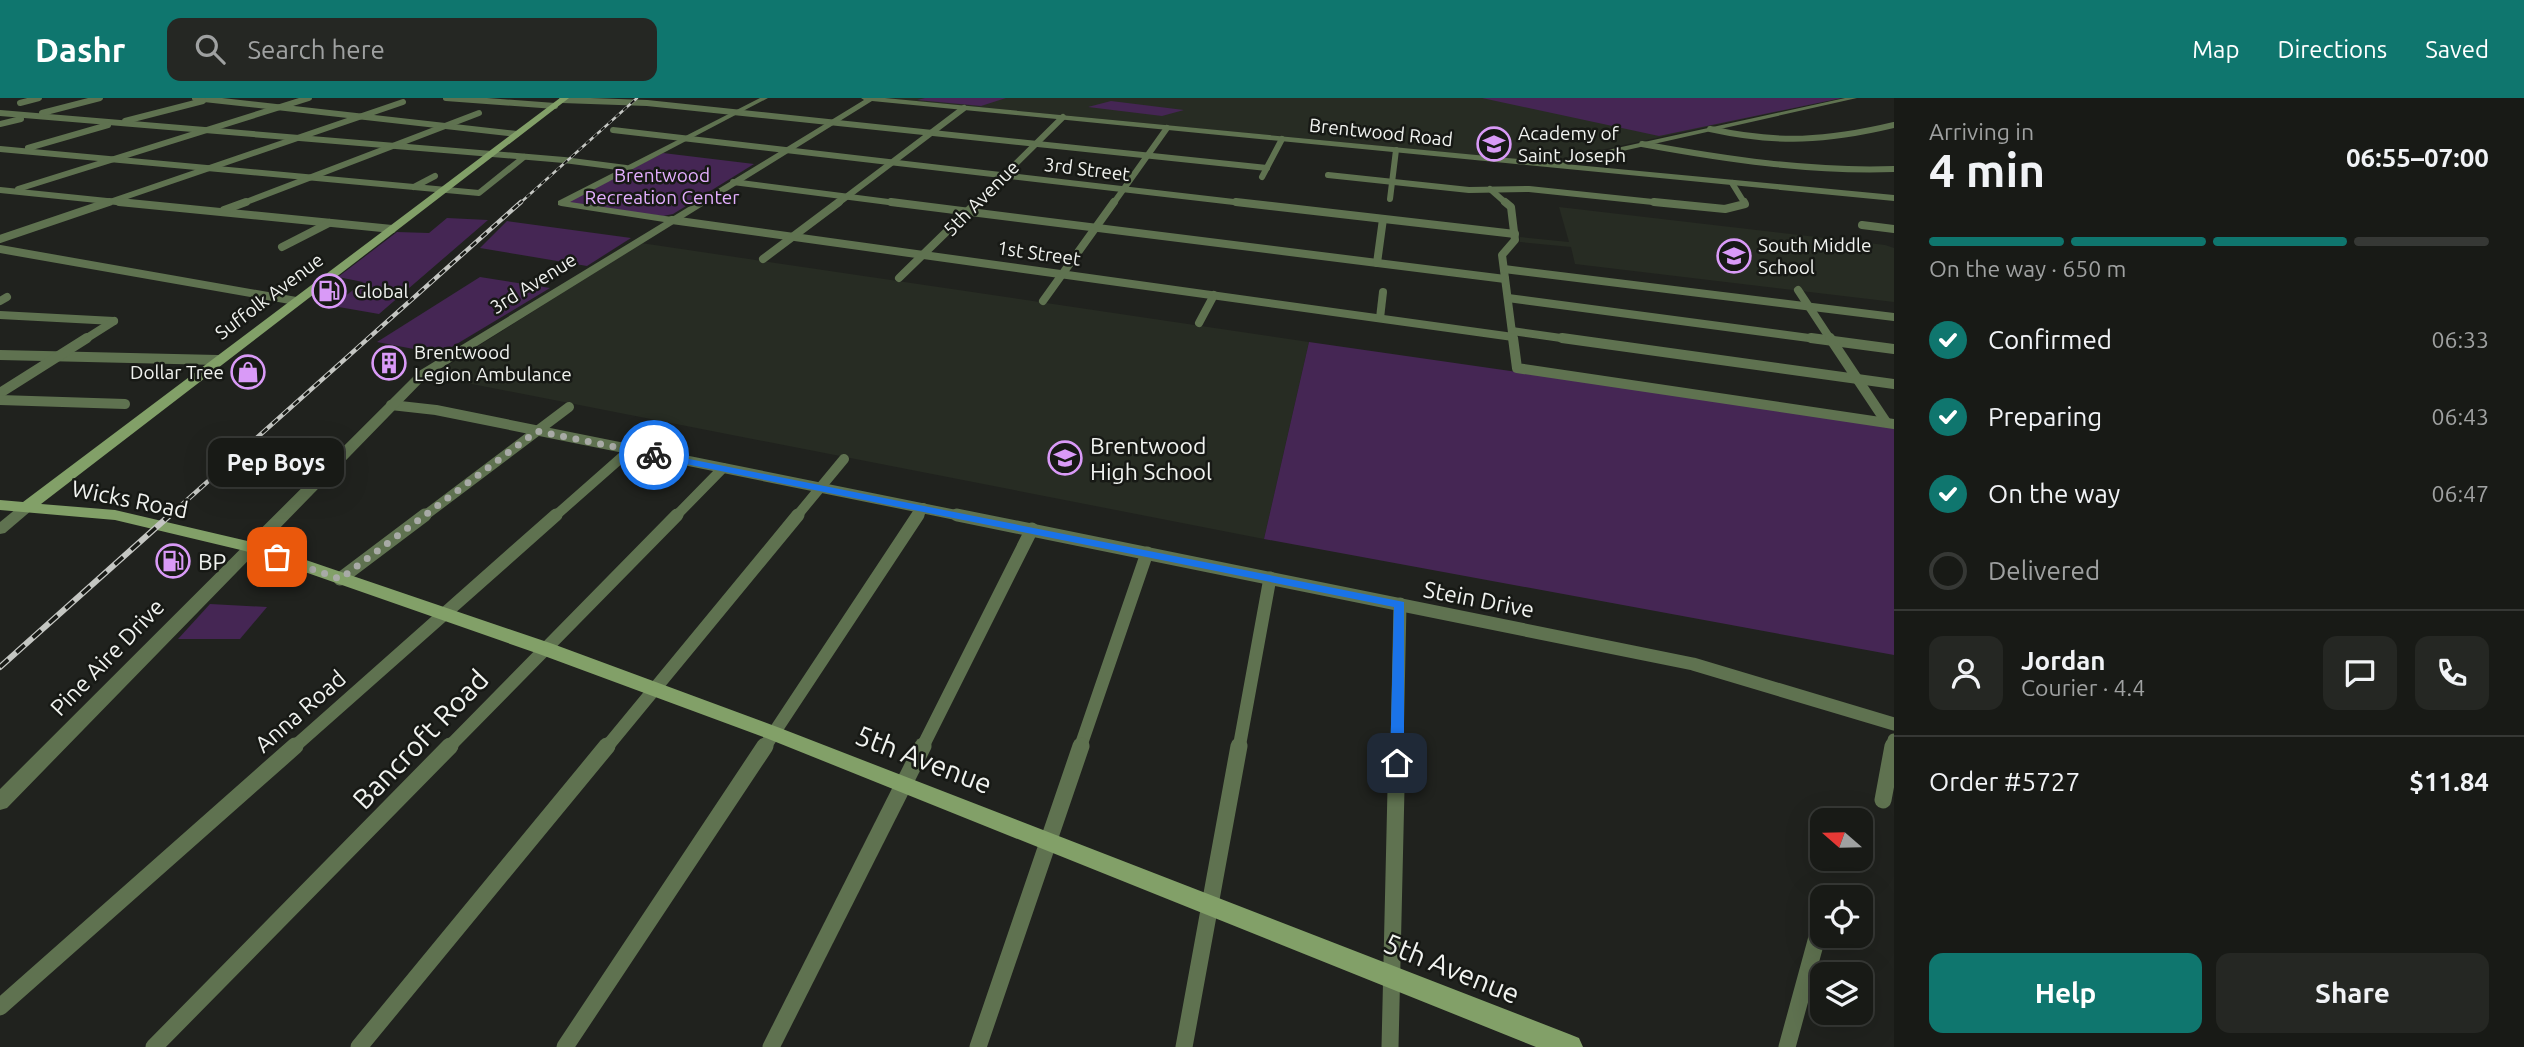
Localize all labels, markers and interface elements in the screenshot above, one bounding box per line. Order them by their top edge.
search box [167,18,657,81]
icon: search [191,30,229,68]
text: Dashr [35,31,125,68]
text: Search here [247,35,385,64]
text: Map [2192,36,2239,63]
text: Directions [2277,36,2387,63]
text: Saved [2425,36,2489,63]
street label: Brentwood Road [1308,114,1454,150]
text: Arriving in [1929,119,2034,144]
place label: Academy of Saint Joseph [1518,122,1626,166]
school or university icon: Academy of Saint Joseph [1475,125,1513,163]
text: 06:55–07:00 [2346,143,2489,172]
text: 4 min [1929,144,2045,196]
street label: 3rd Street [1043,153,1132,185]
street label: 5th Avenue [939,156,1023,240]
park label: Brentwood Recreation Center [584,164,740,208]
place label: South Middle School [1758,234,1871,278]
street label: 1st Street [996,236,1083,270]
school or university icon: South Middle School [1715,237,1753,275]
street label: Suffolk Avenue [211,248,327,344]
street label: 3rd Avenue [486,248,580,318]
text: On the way · 650 m [1929,256,2126,281]
fuel station icon: Global [310,272,348,310]
place label: Global [354,280,409,302]
icon: check [1929,321,1967,359]
text: Confirmed [1988,325,2112,354]
text: 06:33 [2431,327,2489,352]
place label: Brentwood Legion Ambulance [414,341,572,385]
building icon: Brentwood Legion Ambulance [370,344,408,382]
shop icon: Dollar Tree [229,353,267,391]
place label: Dollar Tree [130,361,224,383]
icon: check [1929,398,1967,436]
text: Preparing [1988,402,2102,431]
text: 06:43 [2431,404,2489,429]
courier [619,420,689,490]
place label: Brentwood High School [1090,433,1212,484]
icon: bike [635,436,673,474]
callout: Pep Boys [209,438,345,487]
school or university icon: Brentwood High School [1046,439,1084,477]
text: Pep Boys [227,450,325,475]
street label: Wicks Road [70,475,190,523]
icon: check [1929,475,1967,513]
text: On the way [1988,479,2120,508]
text: 06:47 [2431,481,2489,506]
pin [247,527,307,587]
icon: bag [258,538,296,576]
fuel station icon: BP [154,542,192,580]
place label: BP [198,549,226,574]
text: Delivered [1988,556,2100,585]
street label: Stein Drive [1422,576,1536,622]
street label: Pine Aire Drive [45,594,169,720]
button: person [1929,636,2003,710]
button: chat [2323,636,2397,710]
button: phone [2415,636,2489,710]
text: Jordan [2021,646,2106,675]
street label: Bancroft Road [346,663,494,815]
street label: Anna Road [250,665,350,757]
text: Courier · 4.4 [2021,675,2145,700]
street label: 5th Avenue [851,719,997,799]
pin [1367,733,1427,793]
icon: home [1378,744,1416,782]
text: Order #5727 [1929,767,2080,796]
text: $11.84 [2409,767,2489,796]
north arrow [1810,808,1872,872]
map controls [1810,808,1873,1025]
button: locate [1810,885,1873,948]
street label: 5th Avenue [1380,927,1524,1009]
button: Help [1929,953,2202,1033]
button: Share [2216,953,2489,1033]
button: layers [1810,962,1873,1025]

